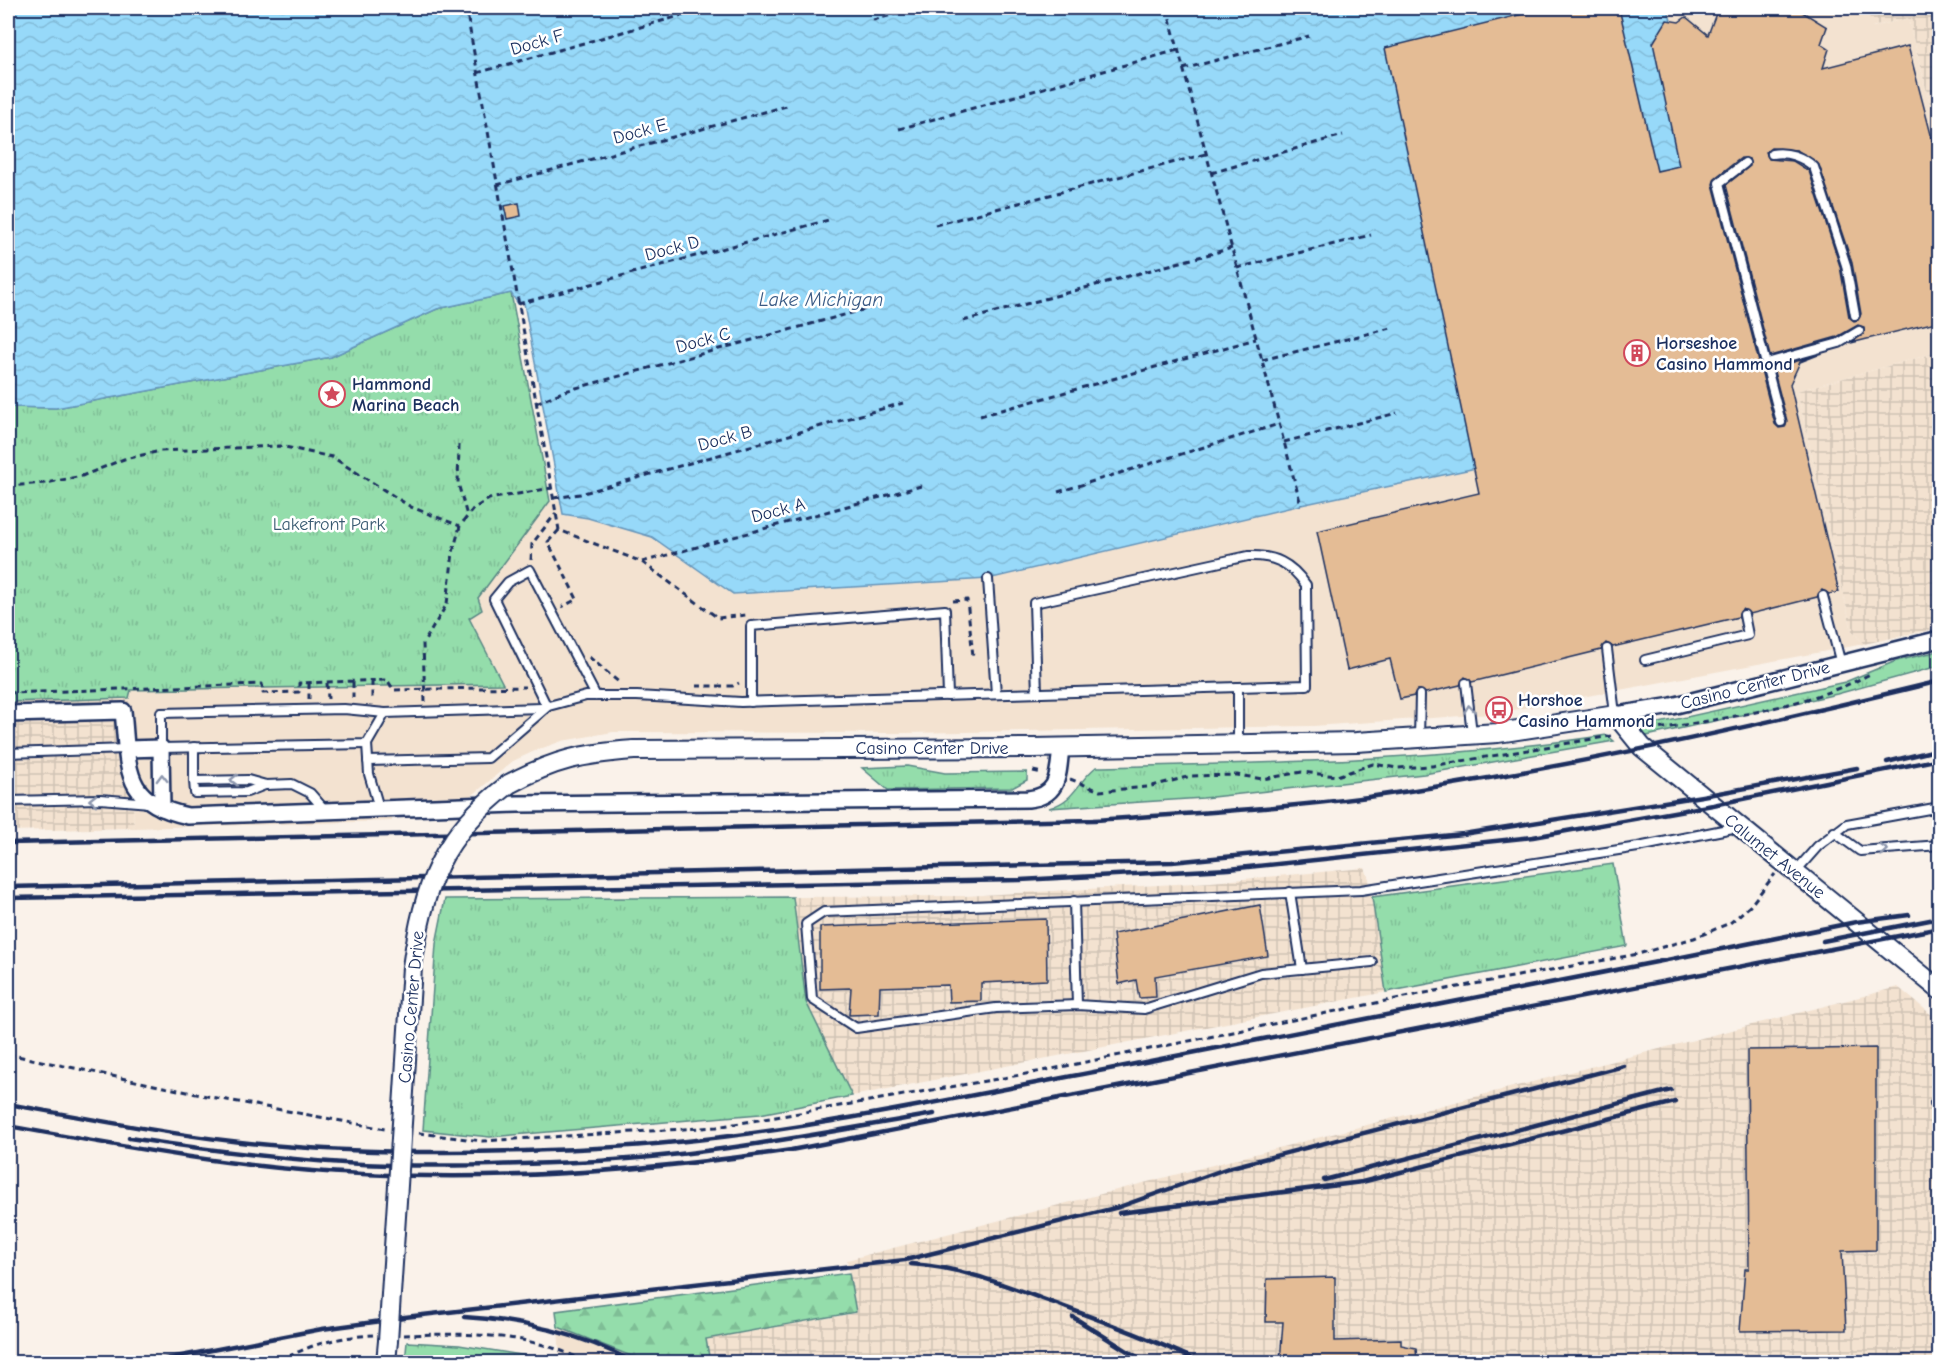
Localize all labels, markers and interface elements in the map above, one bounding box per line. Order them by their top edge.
street label: Dock F [508,25,567,60]
street label: Dock E [611,114,670,149]
street label: Dock D [643,231,702,266]
water label: Lake Michigan [759,288,883,311]
street label: Dock C [674,323,733,358]
place label: Horseshoe Casino Hammond [1656,333,1793,375]
building icon: Horseshoe Casino Hammond [1622,338,1652,368]
place label: Hammond Marina Beach [352,374,460,416]
place icon: Hammond Marina Beach [317,379,347,409]
street label: Dock B [696,421,755,456]
street label: Dock A [749,493,807,528]
park label: Lakefront Park [273,514,385,535]
street label: Casino Center Drive [1678,657,1832,714]
place label: Horshoe Casino Hammond [1518,690,1655,732]
bus stop icon: Horshoe Casino Hammond [1484,695,1514,725]
one-way arrow [1463,704,1476,714]
street label: Casino Center Drive [856,738,1008,759]
one-way arrow [155,773,168,782]
one-way arrow [229,774,238,786]
one-way arrow [89,794,98,806]
street label: Calumet Avenue [1720,809,1829,903]
one-way arrow [1879,844,1888,857]
street label: Casino Center Drive [394,930,429,1084]

